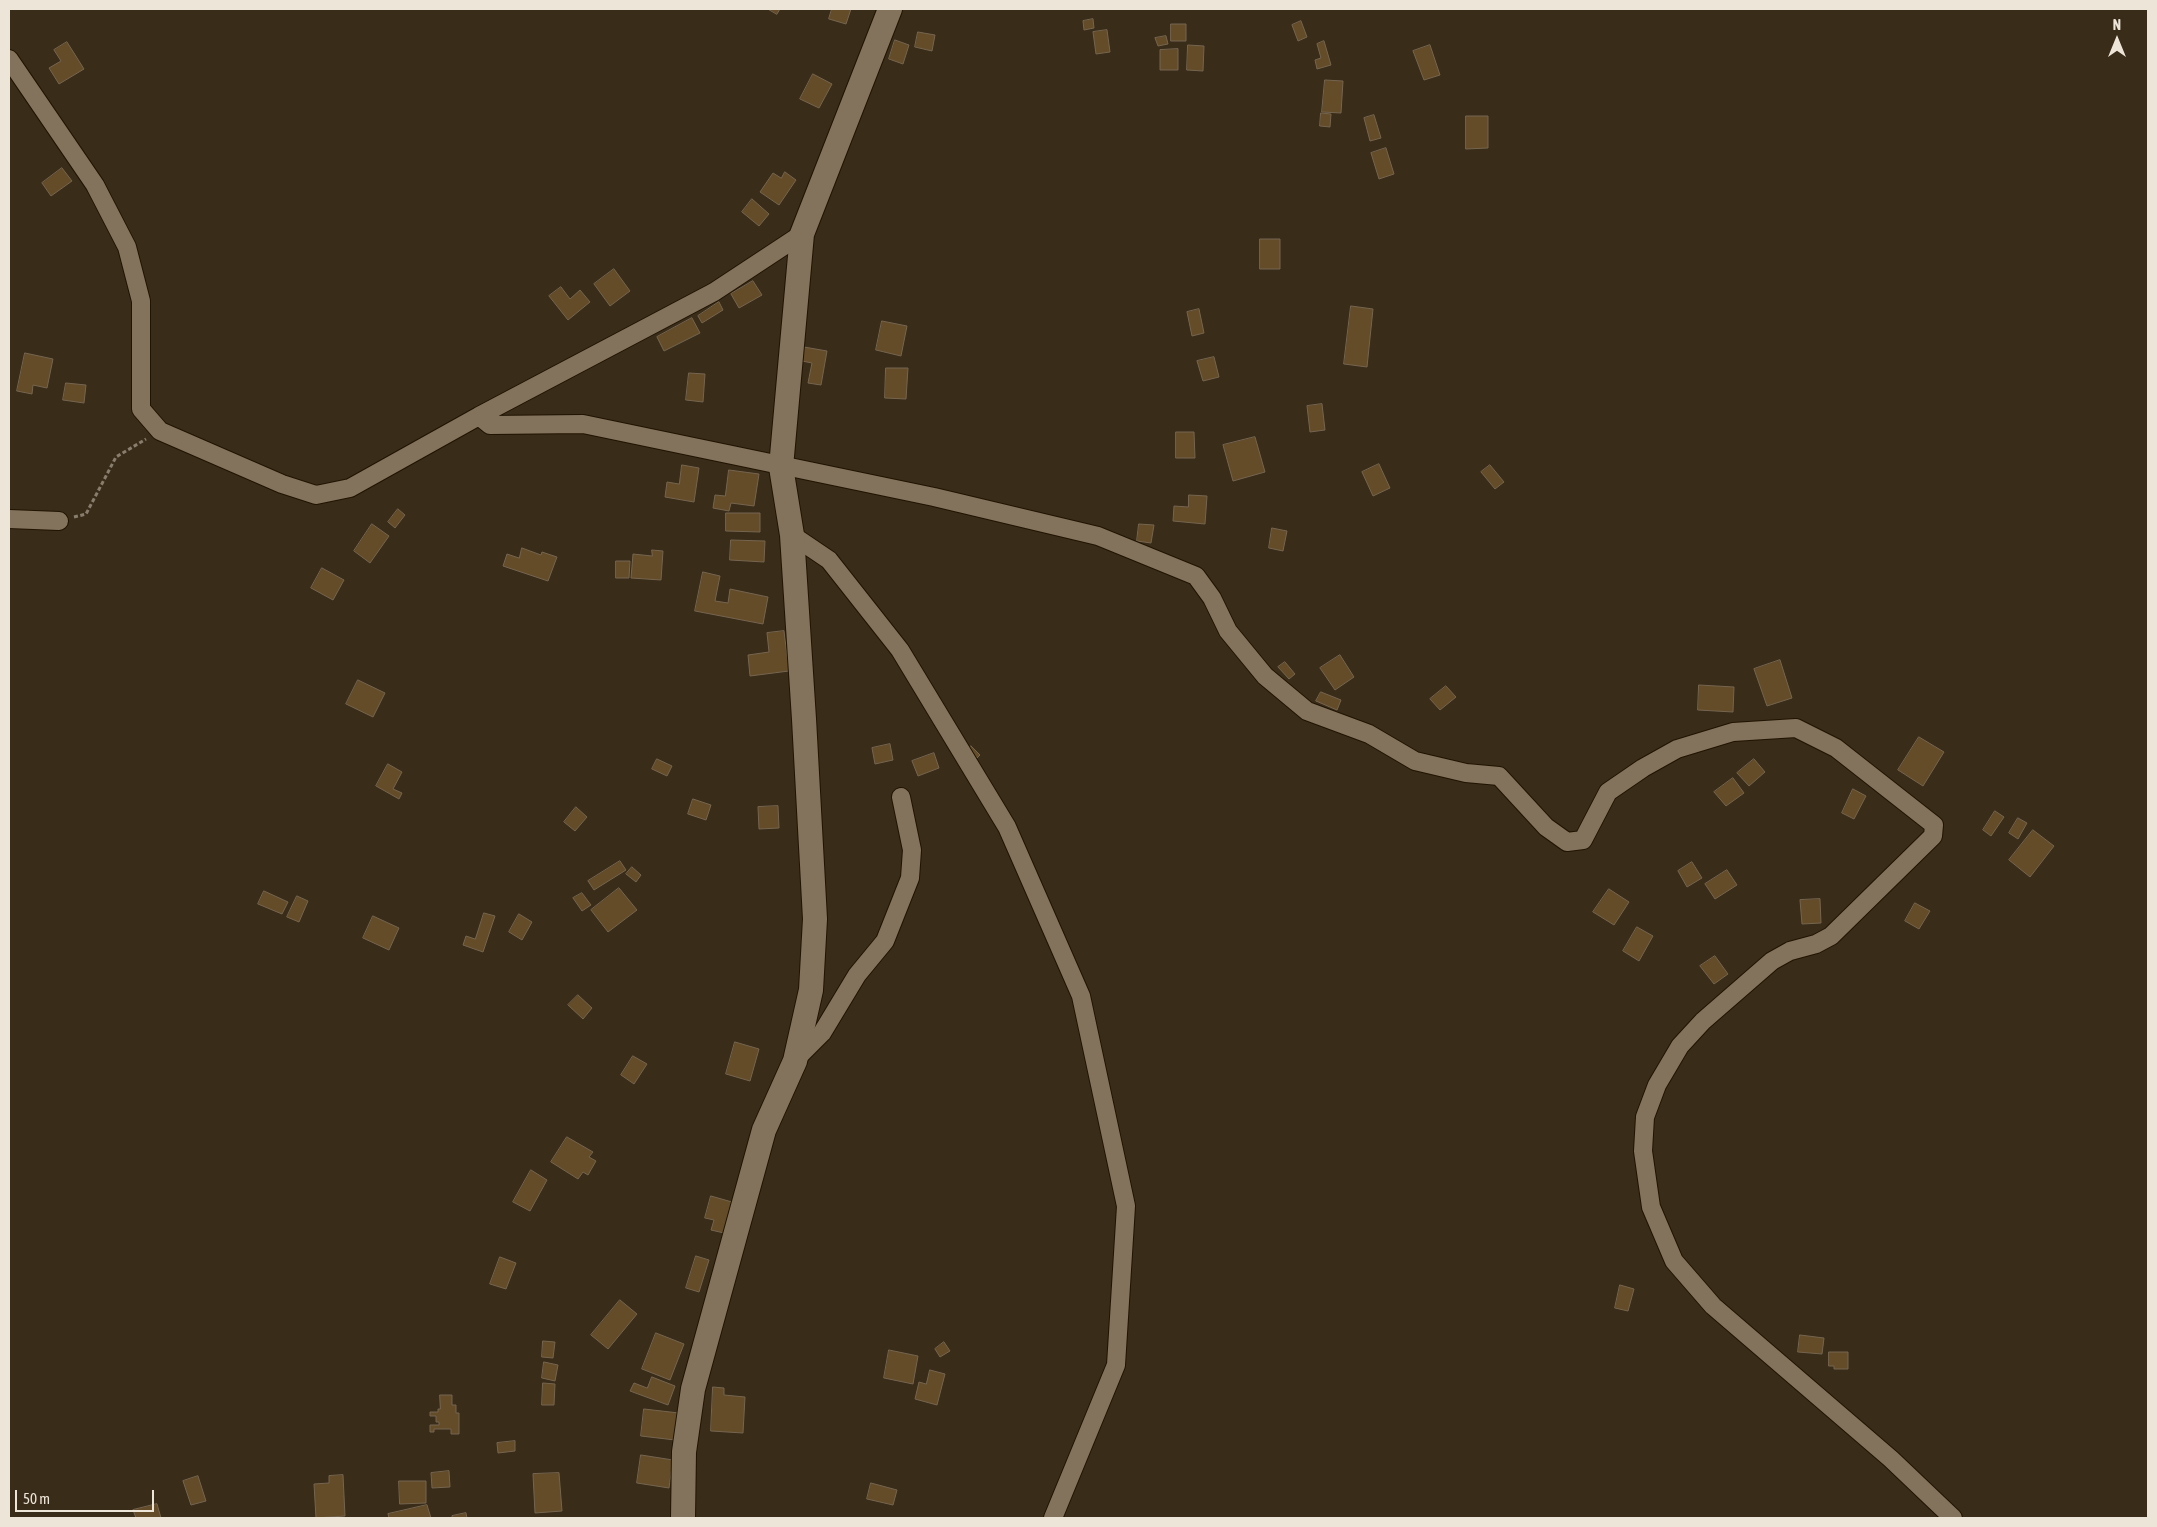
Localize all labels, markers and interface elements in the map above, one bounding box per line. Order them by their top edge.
north arrow [2092,15,2142,65]
text: N [2113,17,2121,33]
scale bar [18,1480,156,1512]
text: 50 m [23,1490,50,1507]

